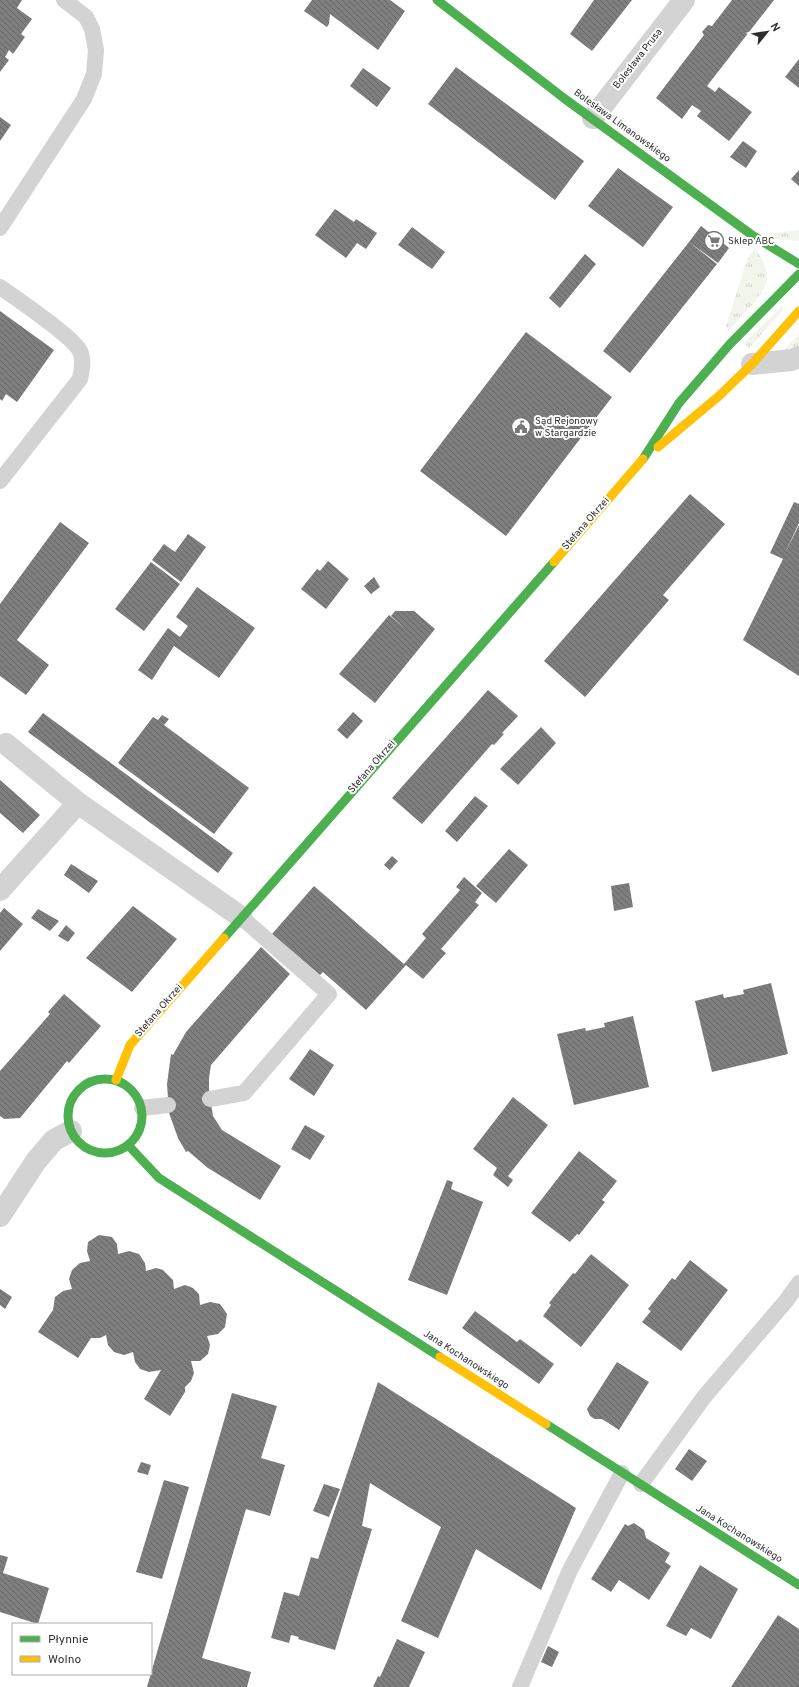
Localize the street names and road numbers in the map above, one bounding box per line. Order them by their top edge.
street label: Bolesława Prusa [610,26,666,92]
street label: Bolesława Limanowskiego [571,86,673,166]
street label: Stefana Okrzei [559,495,613,553]
street label: Stefana Okrzei [345,738,399,796]
street label: Stefana Okrzei [132,982,186,1040]
street label: Jana Kochanowskiego [421,1327,512,1393]
street label: Jana Kochanowskiego [693,1502,785,1566]

